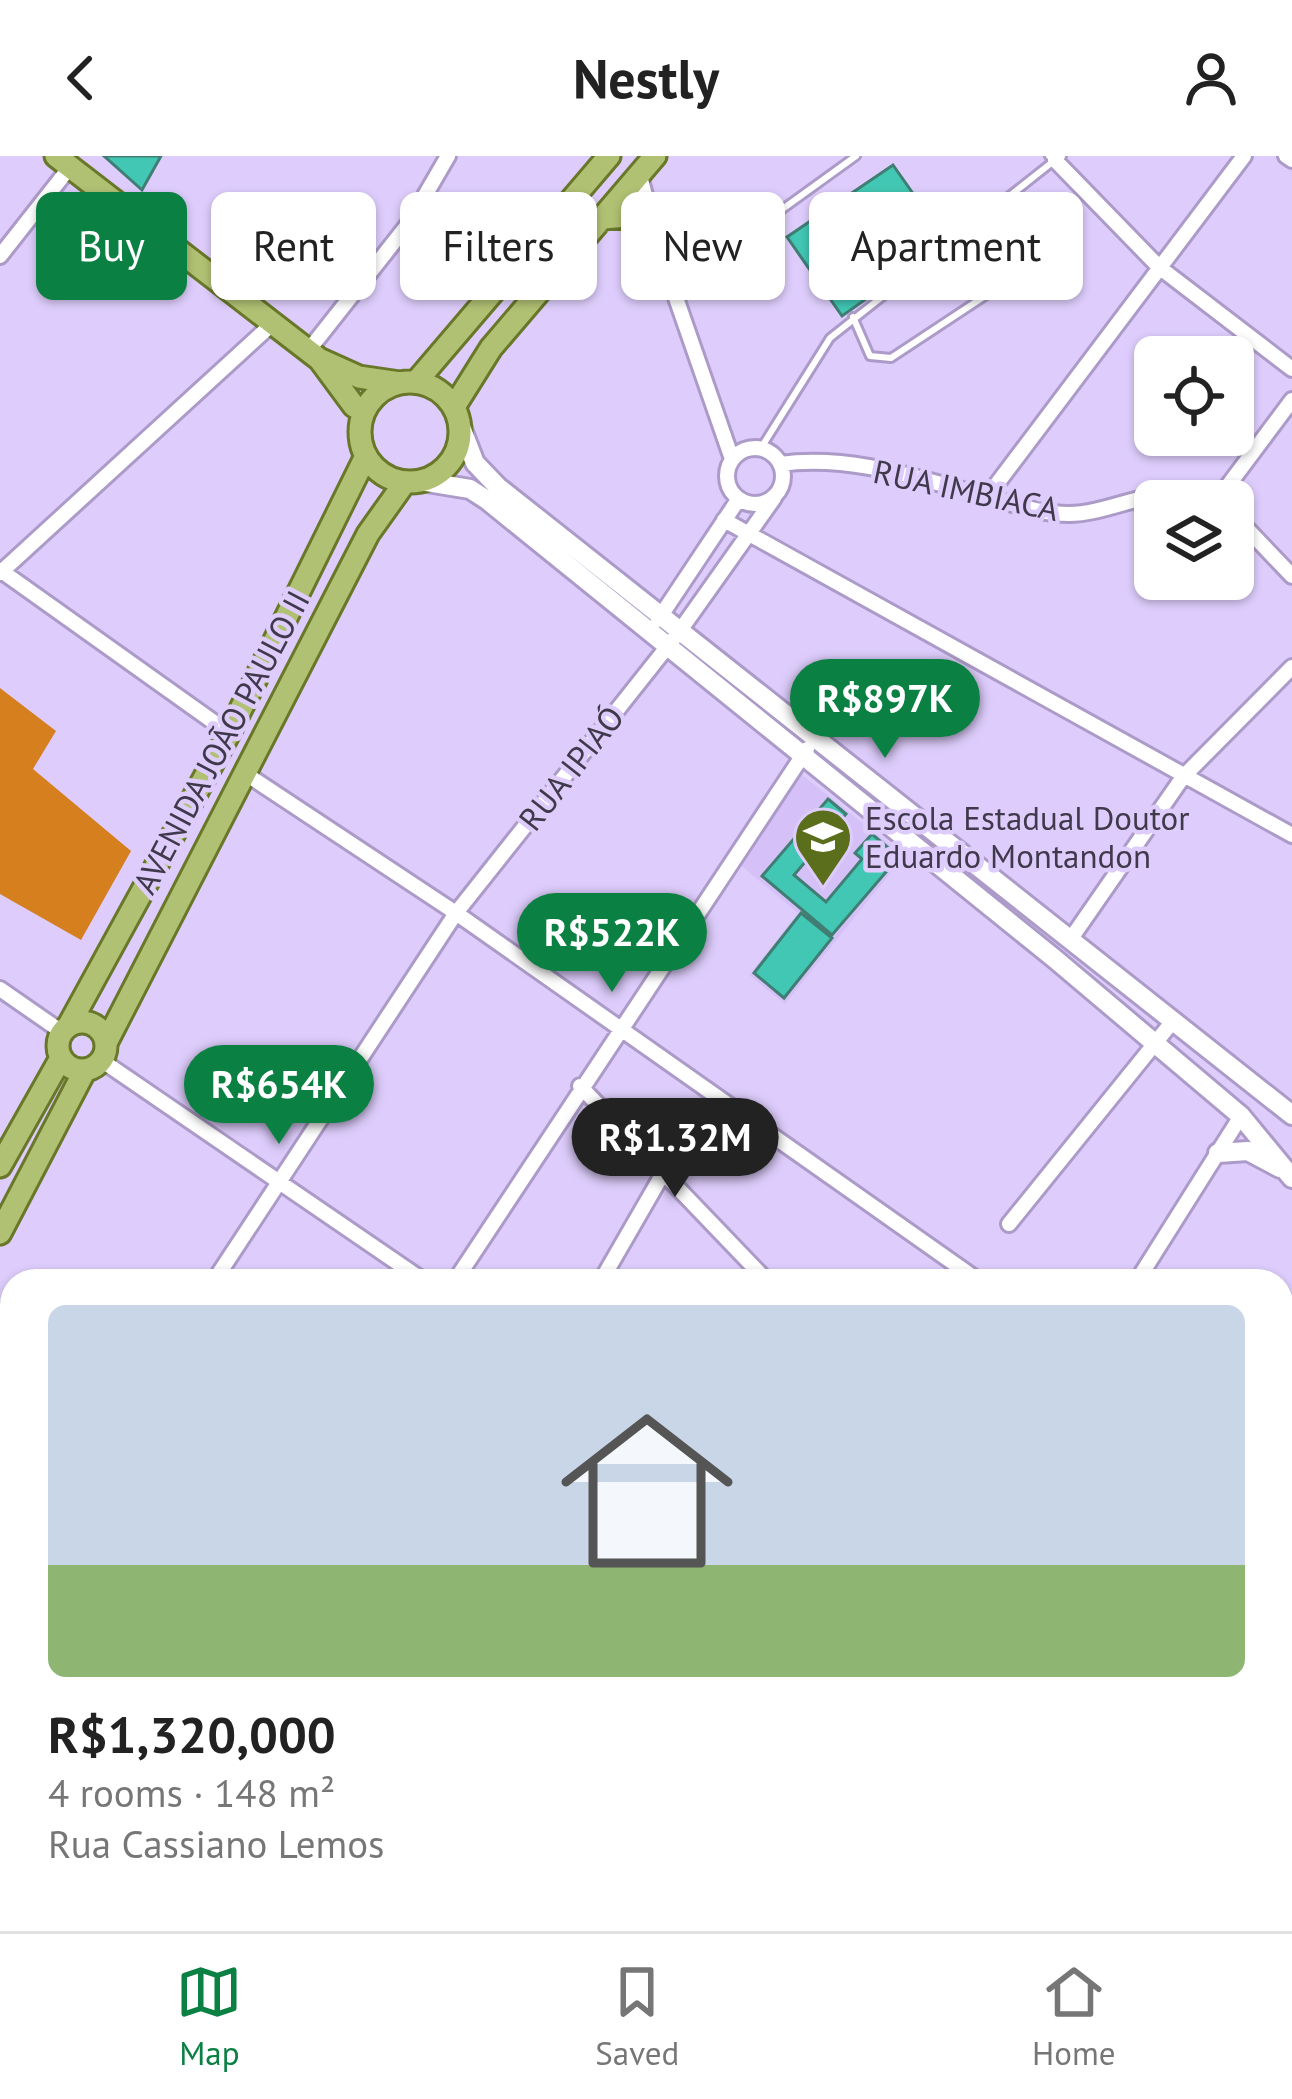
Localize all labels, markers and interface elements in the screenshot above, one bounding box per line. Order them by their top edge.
text: Nestly [573,43,719,113]
icon: back [48,45,114,111]
icon: person [1178,45,1244,111]
chip: Buy [36,192,187,300]
chip: Rent [211,192,376,300]
chip: Filters [400,192,597,300]
chip: New [621,192,785,300]
chip: Apartment [809,192,1083,300]
map controls [1134,336,1254,600]
button: locate [1134,336,1254,456]
street label: RUA IMBIACA [870,449,1063,530]
button: layers [1134,480,1254,600]
street label: AVENIDA JOÃO PAULO II [122,583,319,901]
pin: R$897K [787,659,983,761]
text: R$897K [817,672,953,723]
street label: RUA IPIAÓ [509,697,633,839]
place label: Escola Estadual Doutor Eduardo Montandon [865,796,1190,877]
school or university icon: Escola Estadual Doutor Eduardo Montandon [792,806,854,888]
pin: R$522K [514,893,710,995]
text: R$522K [544,906,680,957]
pin: R$654K [181,1045,377,1147]
text: R$654K [211,1058,347,1109]
pin: R$1.32M [564,1098,786,1200]
text: R$1.32M [599,1111,751,1162]
icon: home [539,1383,755,1599]
text: R$1,320,000 [48,1701,336,1767]
text: 4 rooms · 148 m² [48,1767,335,1818]
text: Rua Cassiano Lemos [48,1818,385,1869]
tab: Map [176,1959,242,2074]
tab: Saved [595,1959,679,2074]
tab: Home [1032,1959,1116,2074]

